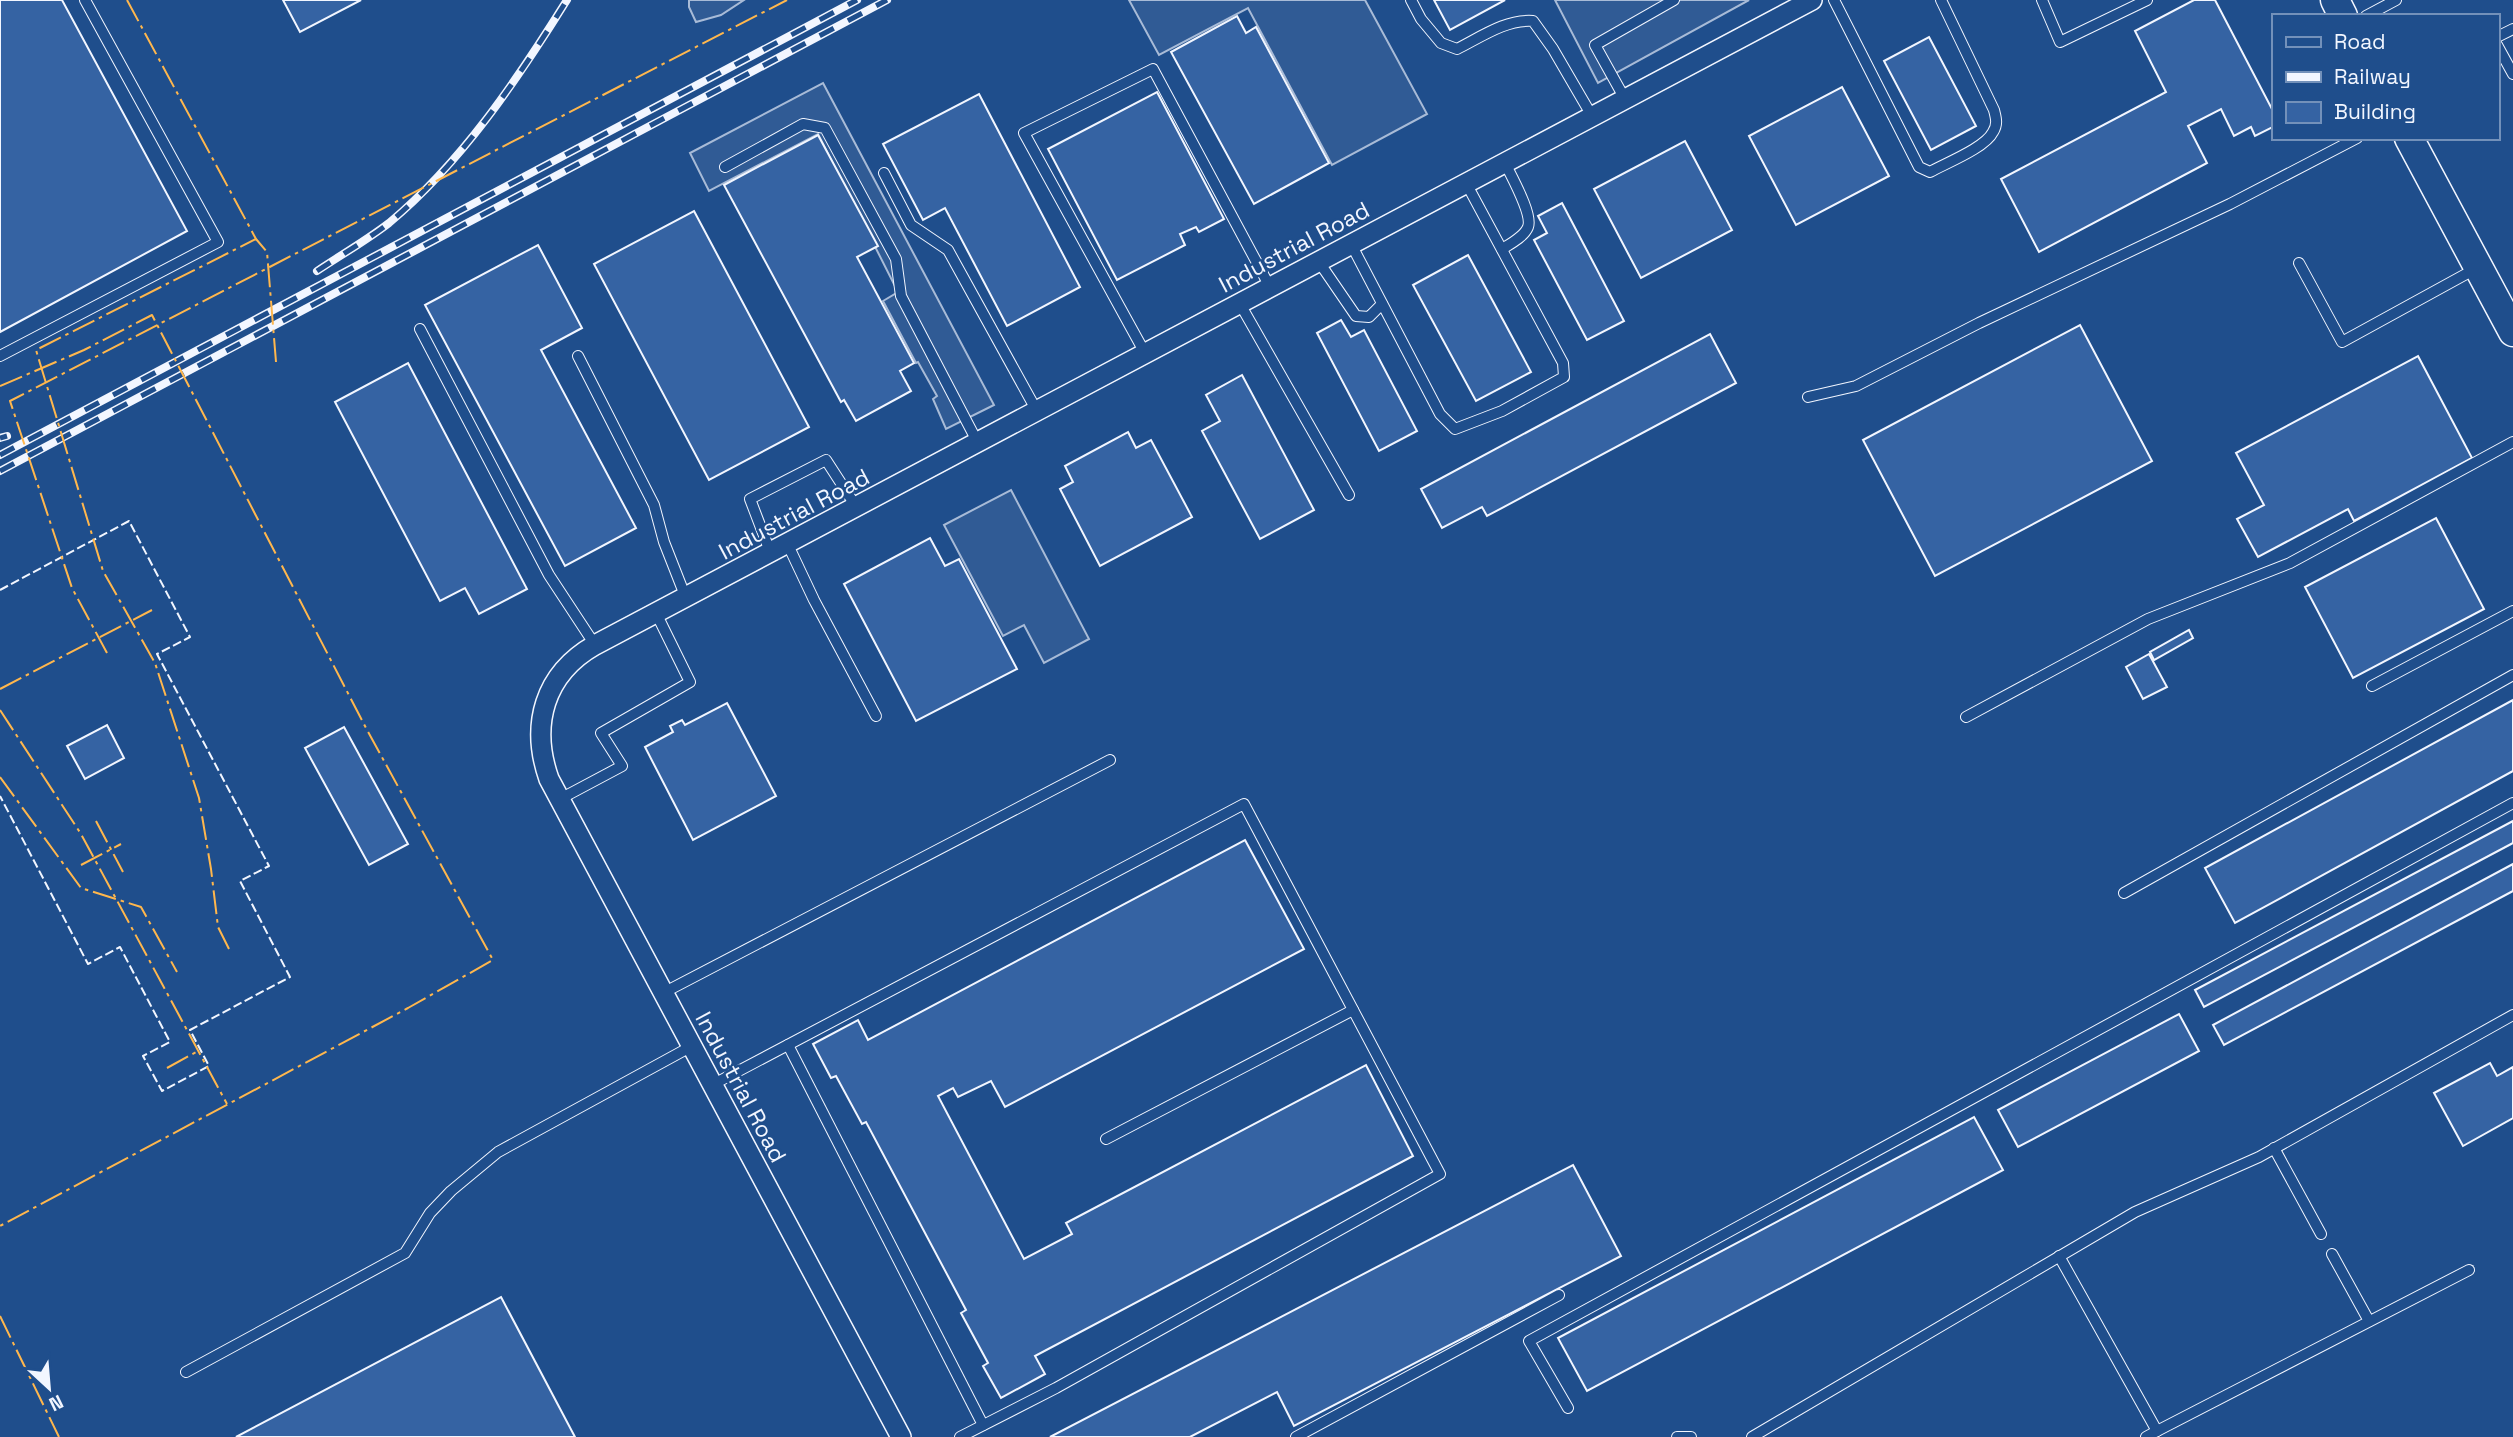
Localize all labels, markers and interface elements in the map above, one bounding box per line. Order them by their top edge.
legend [2272,14,2499,140]
text: Road [2334,28,2386,55]
text: Railway [2334,63,2411,90]
text: Building [2334,98,2416,125]
street label: Industrial Road [1213,195,1375,299]
street label: Industrial Road [713,462,875,566]
street label: Industrial Road [689,1006,793,1168]
north arrow [14,1353,84,1423]
text: N [45,1389,67,1417]

